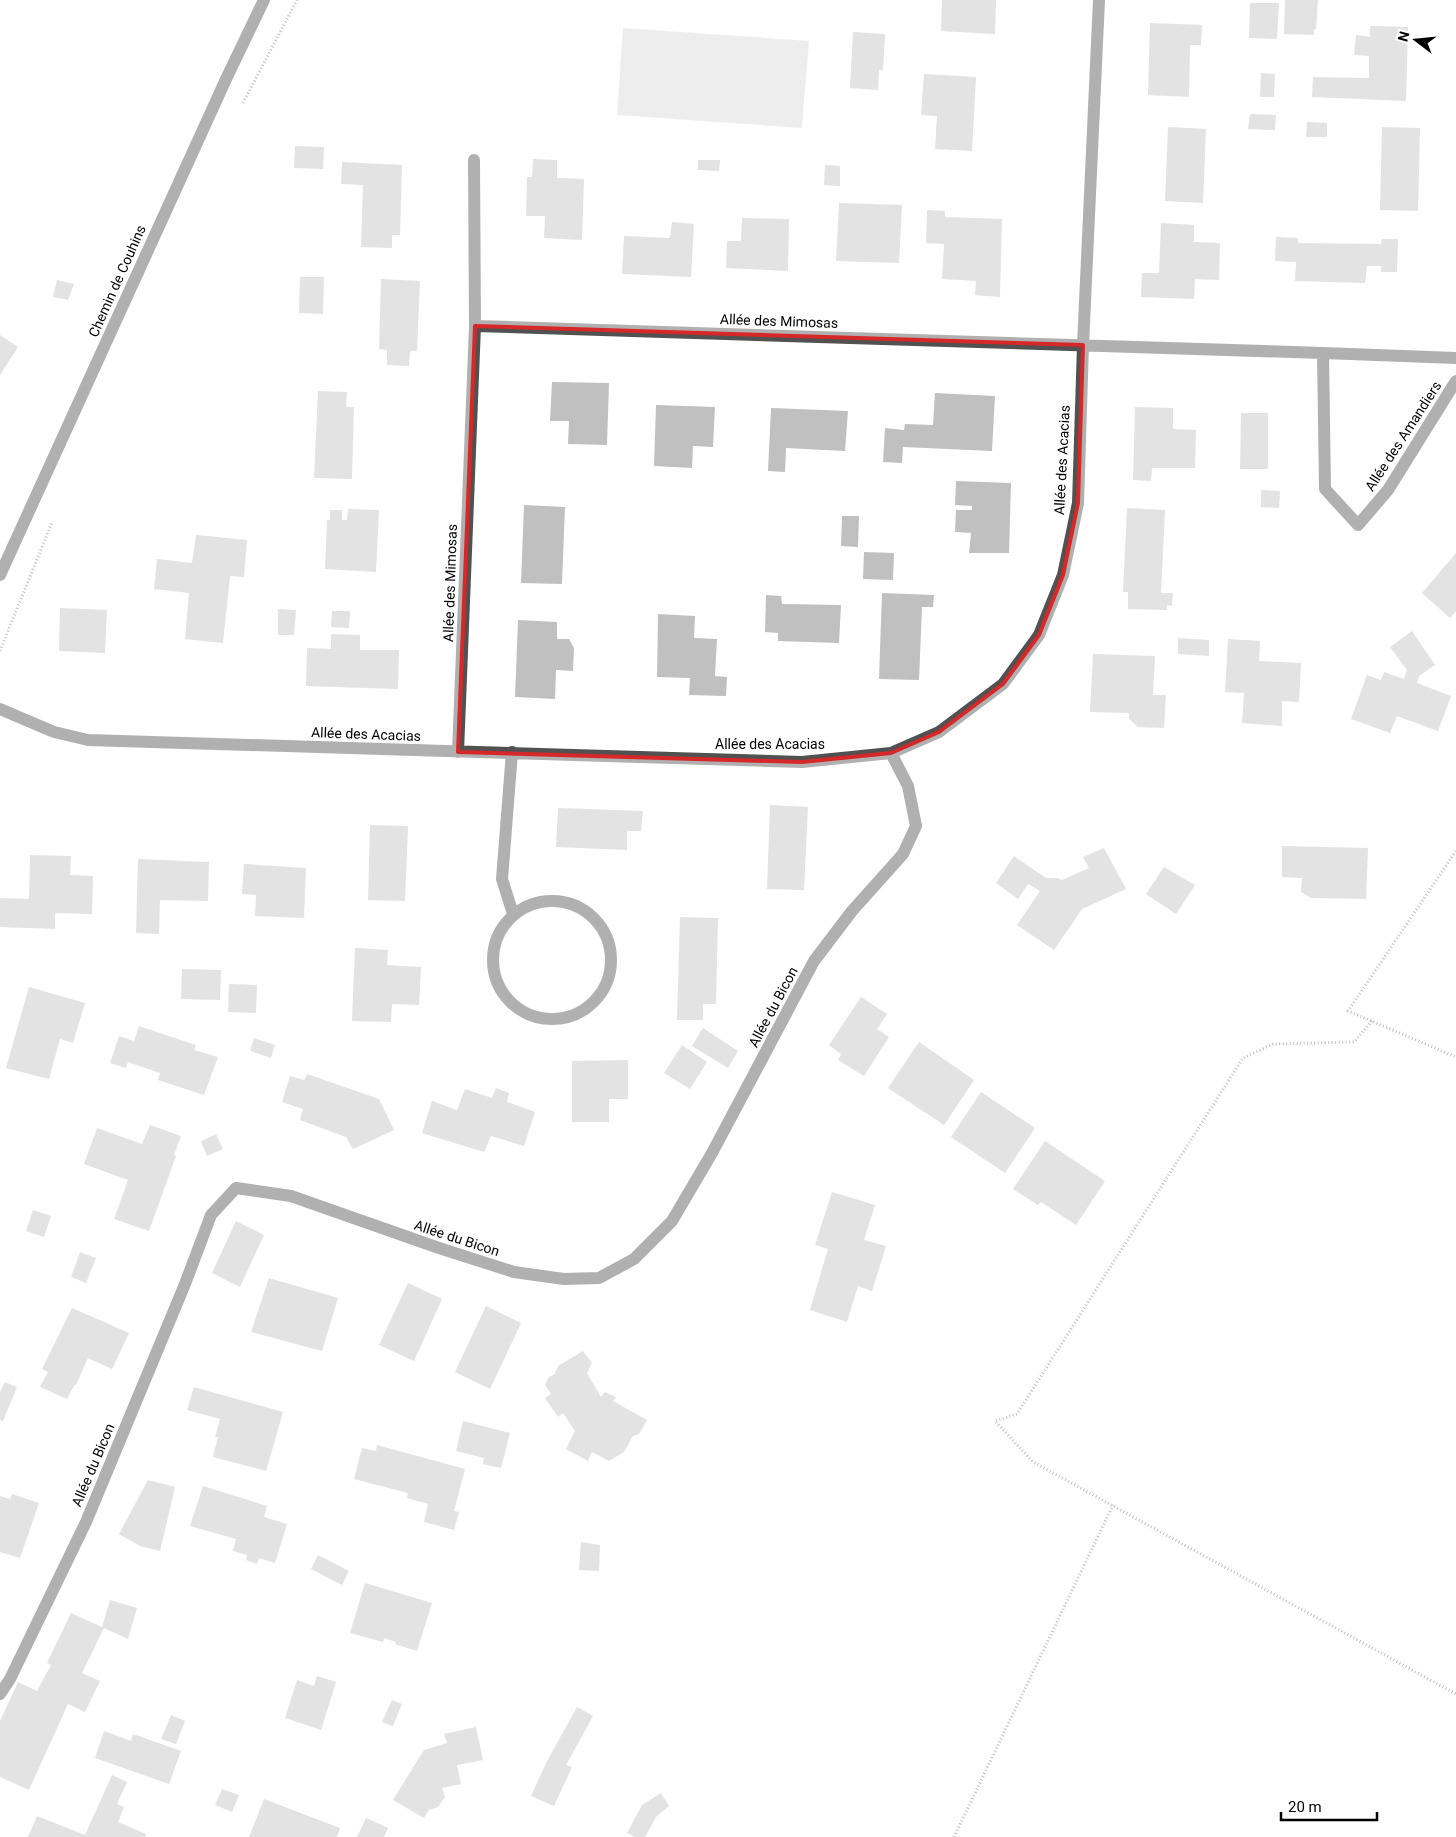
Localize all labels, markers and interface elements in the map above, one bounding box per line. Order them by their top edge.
north arrow [1391,15,1441,65]
text: N [1394,29,1413,43]
street label: Chemin de Couhins [85,223,149,339]
street label: Allée des Mimosas [720,311,838,331]
street label: Allée des Amandiers [1362,378,1444,494]
street label: Allée des Acacias [1051,405,1073,515]
street label: Allée des Mimosas [440,524,460,642]
street label: Allée des Acacias [311,724,421,744]
street label: Allée des Acacias [715,736,825,752]
street label: Allée du Bicon [745,964,801,1050]
street label: Allée du Bicon [412,1217,502,1259]
street label: Allée du Bicon [68,1421,118,1509]
scale bar [1281,1790,1377,1822]
text: 20 m [1288,1798,1322,1816]

